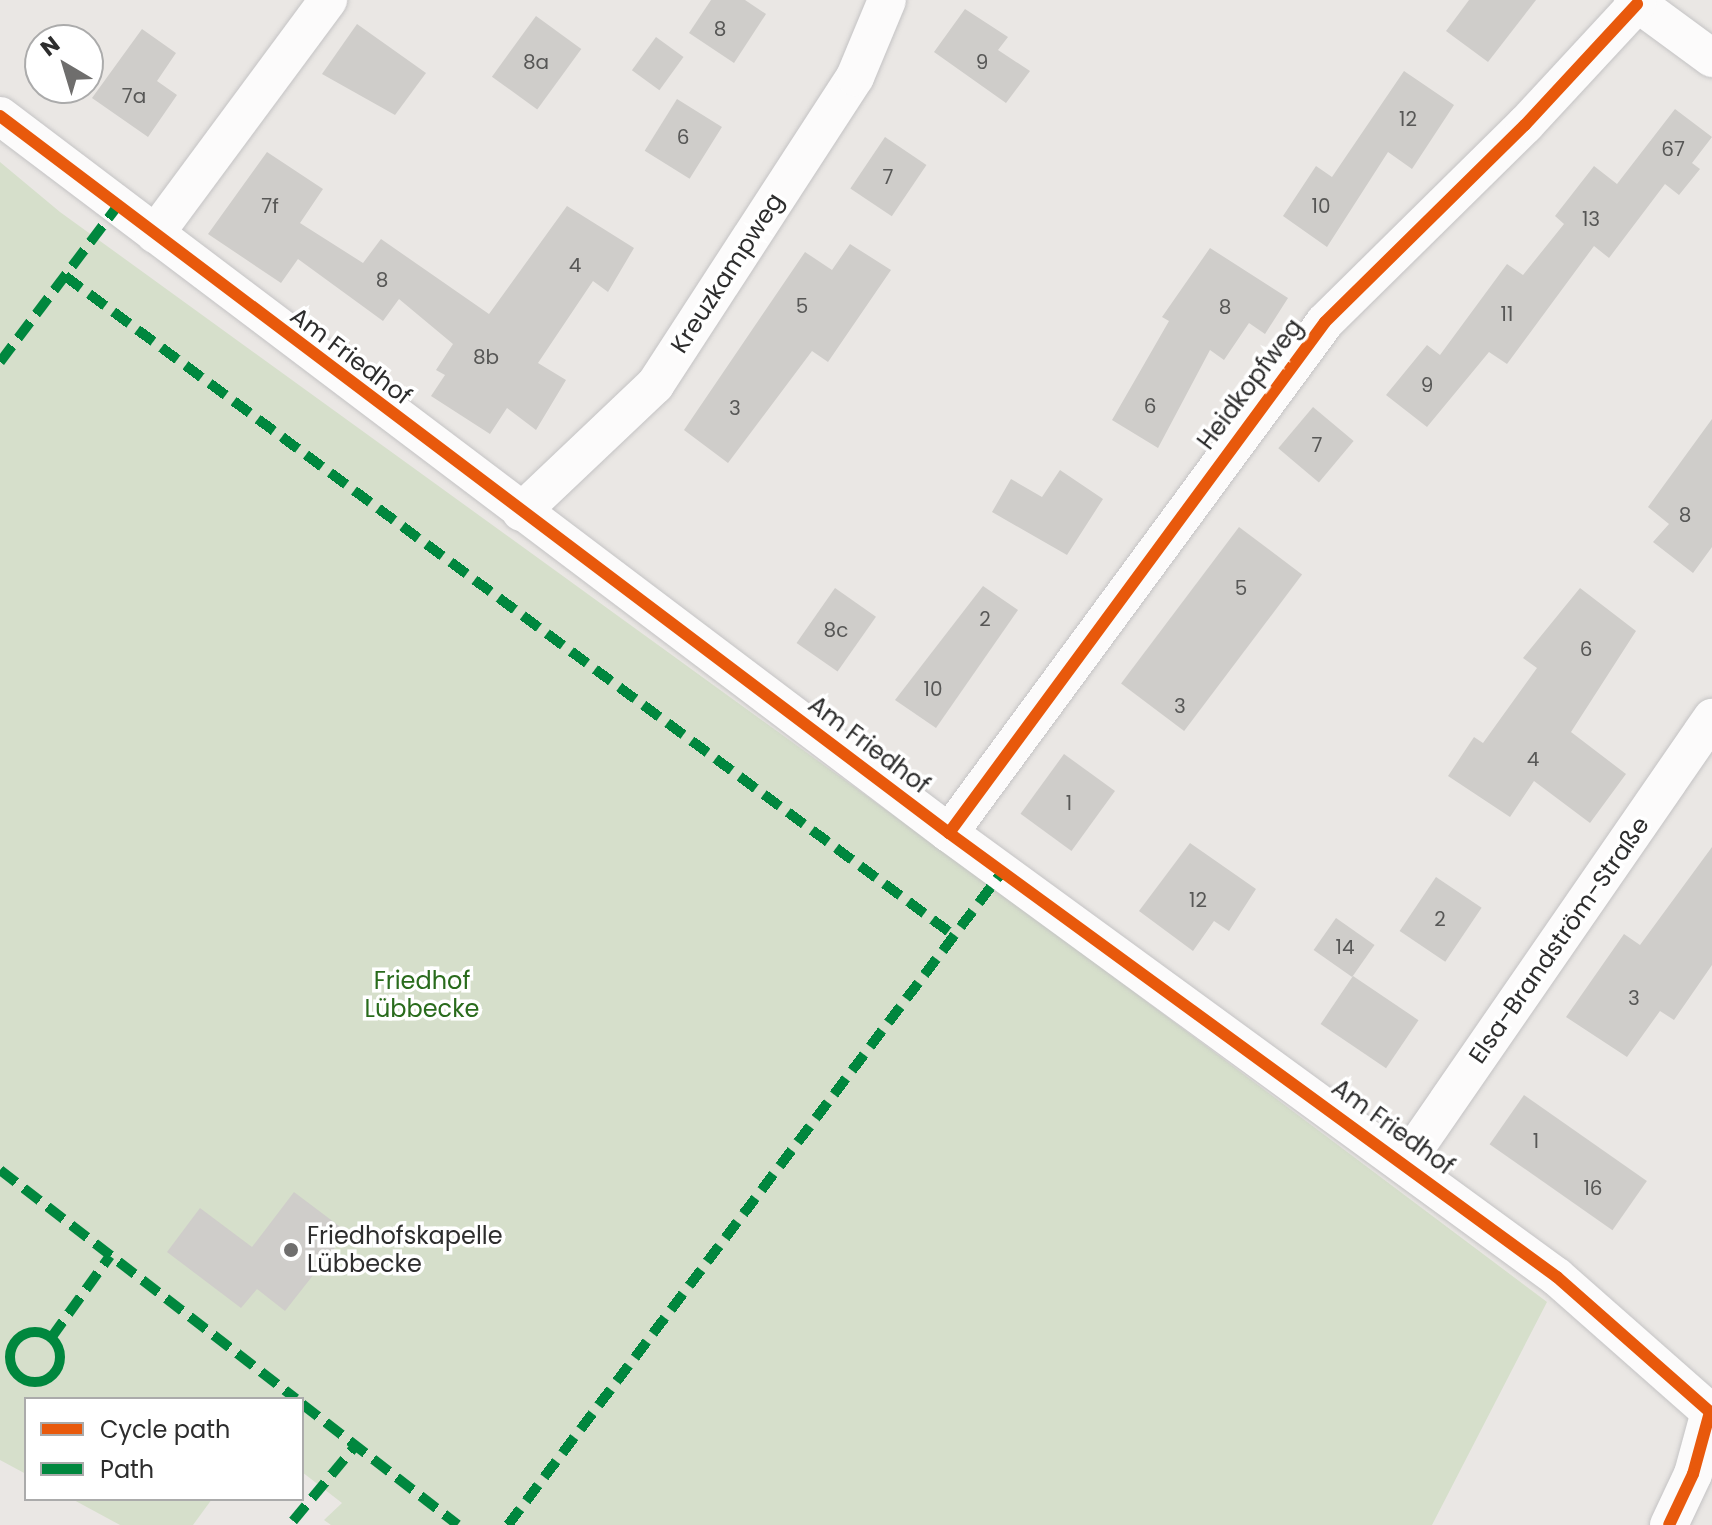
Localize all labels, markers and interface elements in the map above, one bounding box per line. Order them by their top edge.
house number: 8 [714,17,726,41]
north arrow [24,24,104,104]
text: N [34,29,66,64]
house number: 8a [523,50,549,74]
house number: 9 [976,50,988,74]
house number: 7a [122,84,146,108]
house number: 12 [1399,107,1417,131]
house number: 6 [677,125,689,149]
house number: 67 [1661,137,1685,161]
house number: 7 [883,165,893,189]
street label: Kreuzkampweg [665,188,789,358]
house number: 7f [261,194,279,218]
house number: 10 [1312,194,1330,218]
house number: 13 [1582,207,1600,231]
house number: 4 [569,253,581,277]
house number: 8 [376,268,388,292]
house number: 5 [796,294,808,318]
house number: 8 [1219,295,1231,319]
street label: Am Friedhof [285,301,417,411]
house number: 11 [1501,302,1513,326]
street label: Heidkopfweg [1191,313,1309,455]
house number: 8b [473,345,499,369]
house number: 9 [1421,373,1433,397]
house number: 6 [1144,394,1156,418]
house number: 3 [729,396,741,420]
house number: 7 [1312,433,1322,457]
house number: 8 [1679,503,1691,527]
house number: 5 [1235,576,1247,600]
house number: 2 [979,607,991,631]
house number: 8c [824,618,848,642]
house number: 6 [1580,637,1592,661]
house number: 10 [924,677,942,701]
street label: Am Friedhof [803,690,935,800]
house number: 3 [1174,694,1186,718]
house number: 4 [1527,747,1539,771]
house number: 1 [1066,791,1072,815]
street label: Elsa-Brandström-Straße [1463,811,1655,1069]
house number: 12 [1189,888,1207,912]
house number: 2 [1434,907,1446,931]
house number: 14 [1336,935,1354,959]
park label: Friedhof Lübbecke [365,967,479,1023]
house number: 3 [1628,986,1640,1010]
street label: Am Friedhof [1326,1073,1460,1181]
house number: 1 [1533,1129,1539,1153]
house number: 16 [1583,1176,1603,1200]
place label: Friedhofskapelle Lübbecke [307,1222,503,1278]
marker: Friedhofskapelle Lübbecke [282,1241,300,1259]
legend [24,1397,304,1501]
text: Cycle path [100,1413,230,1446]
text: Path [100,1453,154,1486]

